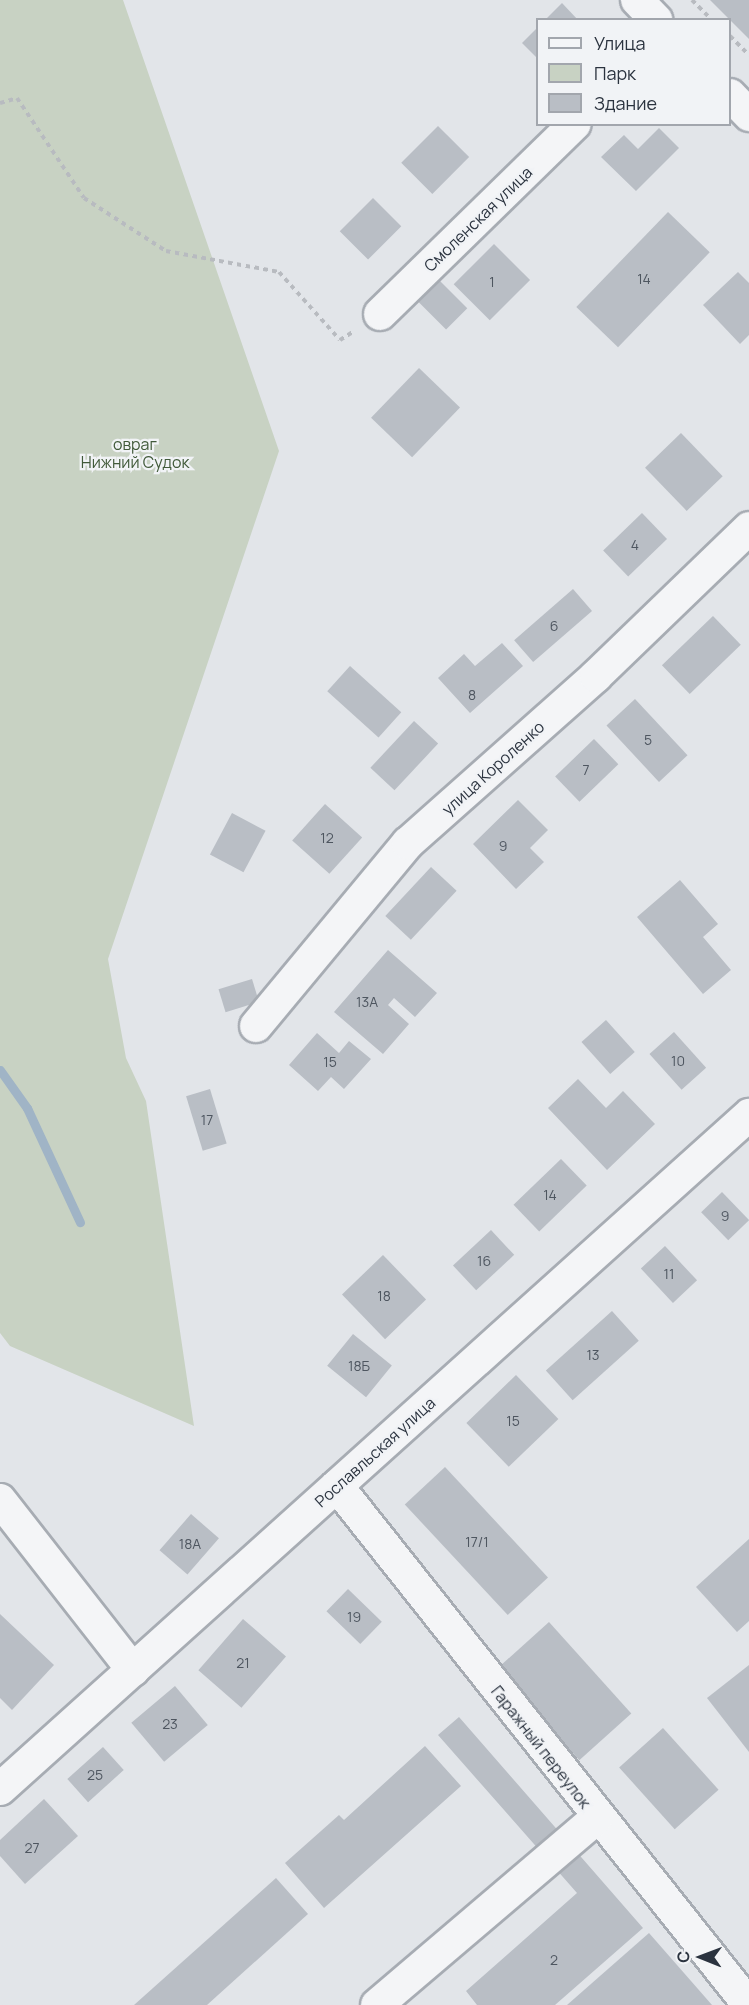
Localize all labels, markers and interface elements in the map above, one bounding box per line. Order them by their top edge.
legend [536,18,731,126]
text: Улица [594,31,646,55]
text: Парк [594,61,636,85]
text: Здание [594,91,657,115]
street label: Смоленская улица [420,162,536,276]
house number: 14 [637,271,651,287]
house number: 1 [489,274,495,290]
park label: овраг Нижний Судок [81,434,189,472]
house number: 4 [631,537,639,553]
house number: 6 [550,618,558,634]
house number: 8 [468,687,476,703]
street label: улица Короленко [438,717,548,819]
house number: 5 [644,732,652,748]
house number: 7 [582,762,590,778]
house number: 12 [320,830,334,846]
house number: 9 [499,838,507,854]
house number: 13А [356,994,378,1010]
house number: 10 [671,1053,685,1069]
house number: 15 [323,1054,337,1070]
house number: 17 [201,1112,213,1128]
house number: 14 [543,1187,557,1203]
house number: 9 [721,1208,729,1224]
house number: 16 [477,1253,491,1269]
house number: 11 [664,1266,674,1282]
house number: 18 [377,1288,391,1304]
house number: 13 [586,1347,600,1363]
house number: 18Б [348,1358,370,1374]
street label: Рославльская улица [311,1393,439,1511]
house number: 15 [506,1413,520,1429]
house number: 17/1 [465,1534,489,1550]
house number: 18А [179,1536,201,1552]
house number: 19 [347,1609,361,1625]
house number: 21 [236,1655,250,1671]
street label: Гаражный переулок [487,1682,595,1812]
house number: 23 [162,1716,178,1732]
house number: 25 [87,1767,103,1783]
house number: 27 [24,1840,40,1856]
north arrow [671,1927,731,1987]
text: С [672,1951,694,1963]
house number: 2 [550,1952,558,1968]

